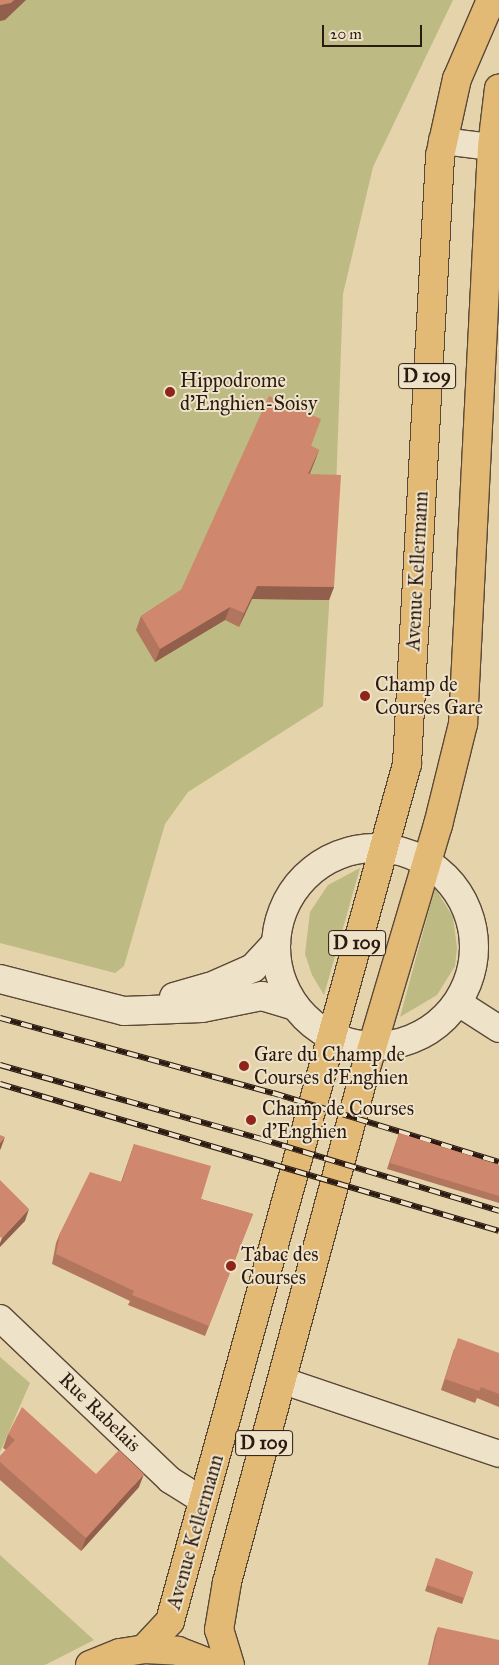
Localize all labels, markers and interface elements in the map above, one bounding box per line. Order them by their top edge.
scale bar [324,15,424,47]
text: 20 m [330,25,362,43]
road number: D 109 [397,360,457,392]
place label: Hippodrome d'Enghien-Soisy [180,369,317,416]
marker: Hippodrome d'Enghien-Soisy [164,386,176,398]
street label: Avenue Kellermann [401,490,433,652]
place label: Champ de Courses Gare [375,672,483,719]
marker: Champ de Courses Gare [359,690,371,702]
road number: D 109 [327,926,387,960]
place label: Gare du Champ de Courses d'Enghien [254,1042,408,1089]
marker: Gare du Champ de Courses d'Enghien [238,1060,250,1072]
place label: Champ de Courses d'Enghien [262,1096,414,1143]
marker: Champ de Courses d'Enghien [244,1113,258,1127]
place label: Tabac des Courses [241,1242,319,1289]
marker: Tabac des Courses [225,1260,237,1272]
street label: Rue Rabelais [54,1367,146,1457]
road number: D 109 [234,1426,294,1460]
street label: Avenue Kellermann [161,1452,229,1612]

